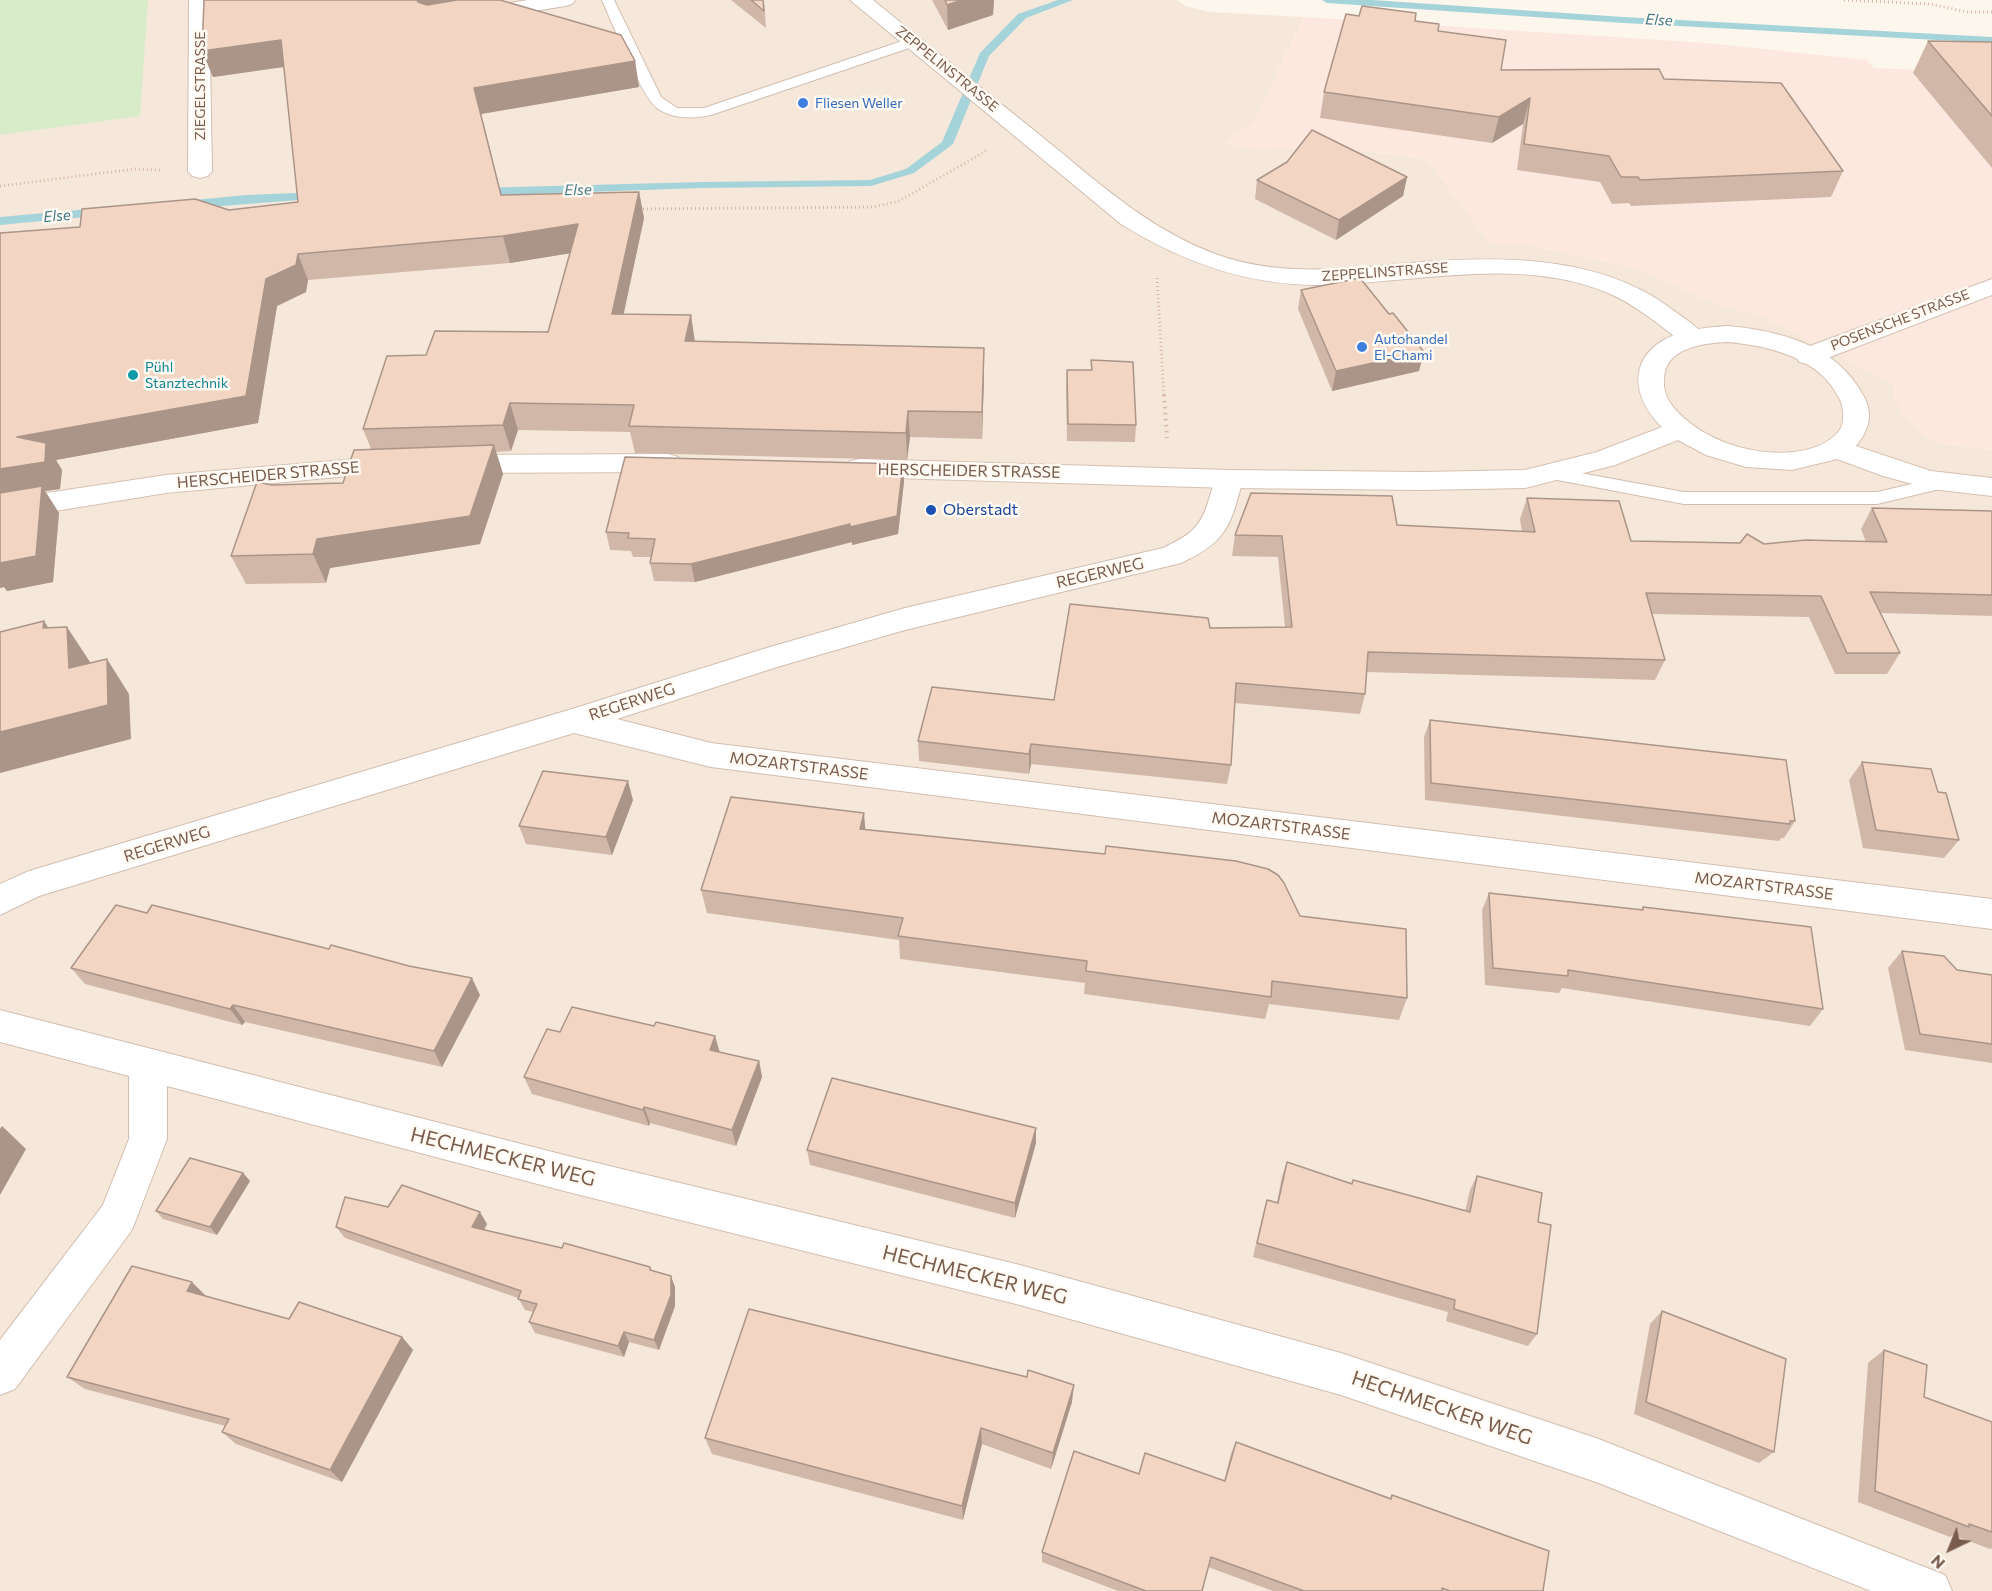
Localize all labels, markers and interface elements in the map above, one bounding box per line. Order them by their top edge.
water label: Else [1645,10,1673,30]
street label: ZEPPELINSTRASSE [892,23,1002,115]
street label: ZIEGELSTRASSE [192,32,208,140]
place label: Fliesen Weller [815,95,903,111]
marker: Fliesen Weller [796,96,810,110]
water label: Else [564,181,592,199]
water label: Else [43,206,71,226]
street label: ZEPPELINSTRASSE [1321,259,1449,285]
street label: POSENSCHE STRASSE [1828,286,1972,354]
place label: Autohandel El-Chami [1374,331,1448,364]
marker: Autohandel El-Chami [1355,340,1369,354]
place label: Pühl Stanztechnik [145,359,228,392]
marker: Pühl Stanztechnik [126,368,140,382]
street label: HERSCHEIDER STRASSE [176,457,360,493]
street label: HERSCHEIDER STRASSE [877,460,1061,482]
place label: Oberstadt [943,500,1018,520]
marker: Oberstadt [924,503,938,517]
street label: REGERWEG [1054,554,1146,592]
street label: REGERWEG [587,679,677,725]
street label: MOZARTSTRASSE [728,748,870,784]
street label: MOZARTSTRASSE [1210,808,1352,844]
street label: REGERWEG [121,822,213,866]
street label: MOZARTSTRASSE [1693,868,1835,904]
street label: HECHMECKER WEG [408,1122,598,1192]
street label: HECHMECKER WEG [880,1240,1070,1310]
street label: HECHMECKER WEG [1348,1366,1536,1450]
north arrow [1920,1519,1980,1579]
text: N [1927,1551,1948,1574]

